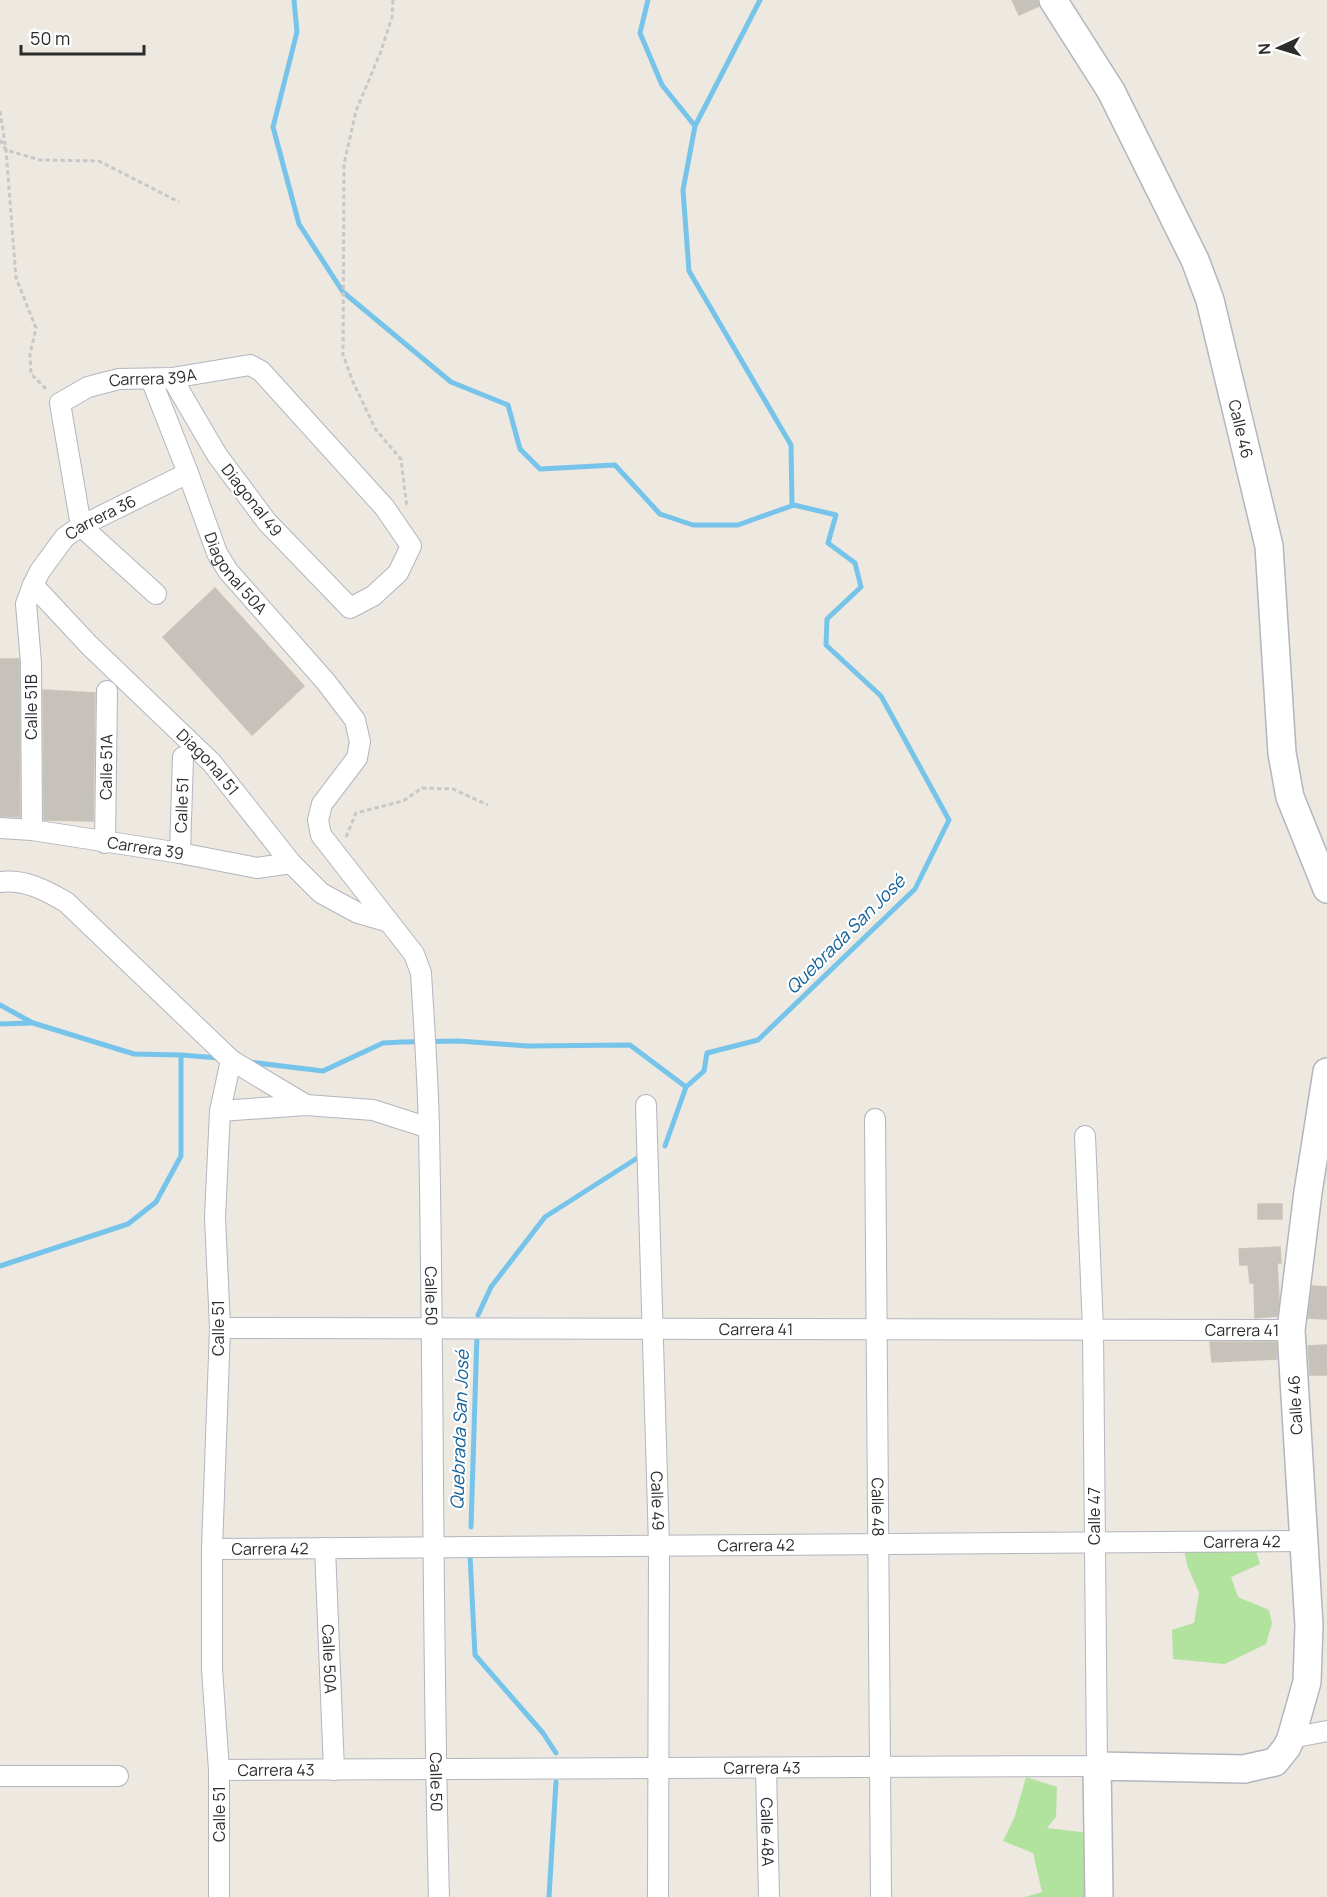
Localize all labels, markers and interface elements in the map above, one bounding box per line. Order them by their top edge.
scale bar [21,18,144,56]
north arrow [1249,18,1309,78]
text: 50 m [30,26,70,50]
text: N [1253,43,1275,56]
street label: Carrera 39A [106,363,198,392]
street label: Calle 46 [1223,397,1259,461]
street label: Diagonal 49 [217,459,287,541]
street label: Carrera 36 [60,490,140,545]
street label: Diagonal 50A [199,529,272,619]
street label: Calle 51B [20,674,42,740]
street label: Diagonal 51 [172,724,244,800]
street label: Calle 51A [95,734,117,800]
street label: Calle 51 [170,777,193,833]
street label: Carrera 39 [106,831,186,864]
water label: Quebrada San José [780,868,911,999]
street label: Calle 50 [420,1266,443,1326]
street label: Calle 51 [207,1300,229,1356]
street label: Carrera 41 [719,1318,793,1340]
street label: Carrera 41 [1205,1319,1279,1341]
water label: Quebrada San José [444,1348,474,1510]
street label: Calle 46 [1282,1375,1308,1435]
street label: Calle 49 [646,1471,670,1531]
street label: Calle 48 [867,1477,889,1537]
street label: Calle 47 [1083,1487,1105,1545]
street label: Carrera 42 [1203,1530,1281,1553]
street label: Carrera 42 [717,1534,795,1556]
street label: Carrera 42 [231,1537,309,1560]
street label: Calle 50A [317,1624,342,1694]
street label: Calle 50 [425,1752,448,1812]
street label: Carrera 43 [723,1756,801,1779]
street label: Carrera 43 [237,1759,315,1781]
street label: Calle 51 [208,1786,230,1842]
street label: Calle 48A [756,1797,779,1867]

